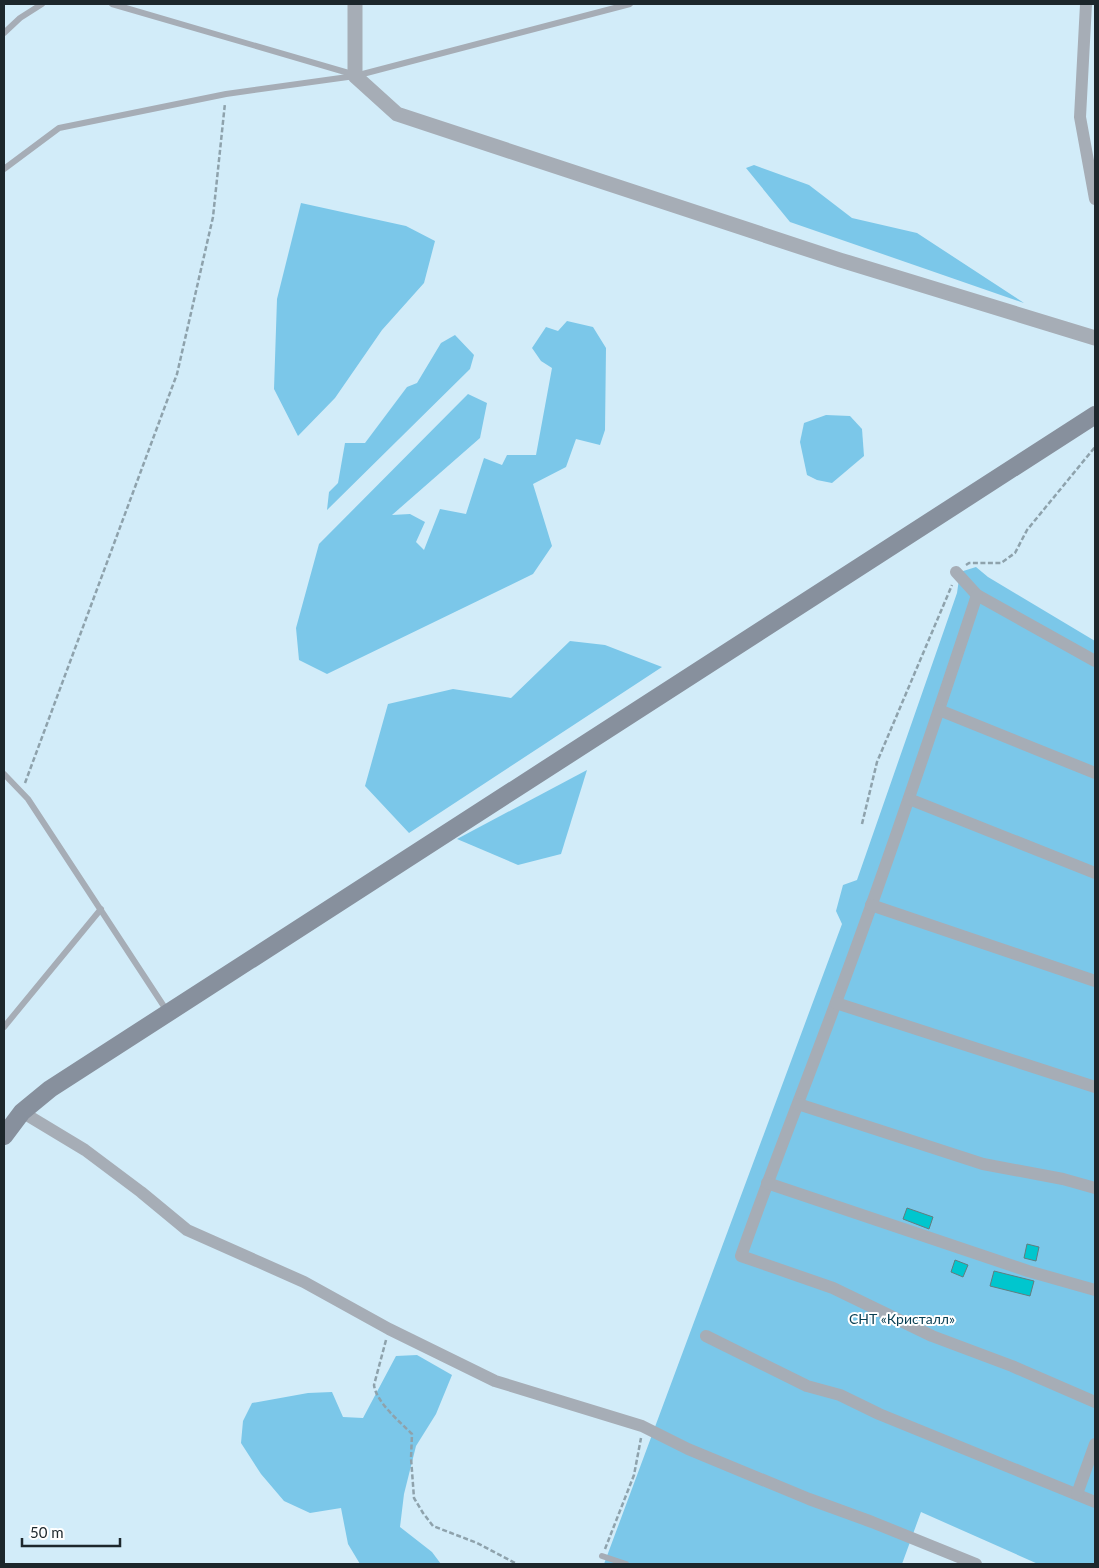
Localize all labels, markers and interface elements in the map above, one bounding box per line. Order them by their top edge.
park label: СНТ «Кристалл» [849,1310,955,1327]
scale bar [22,1516,120,1548]
text: 50 m [30,1523,64,1541]

